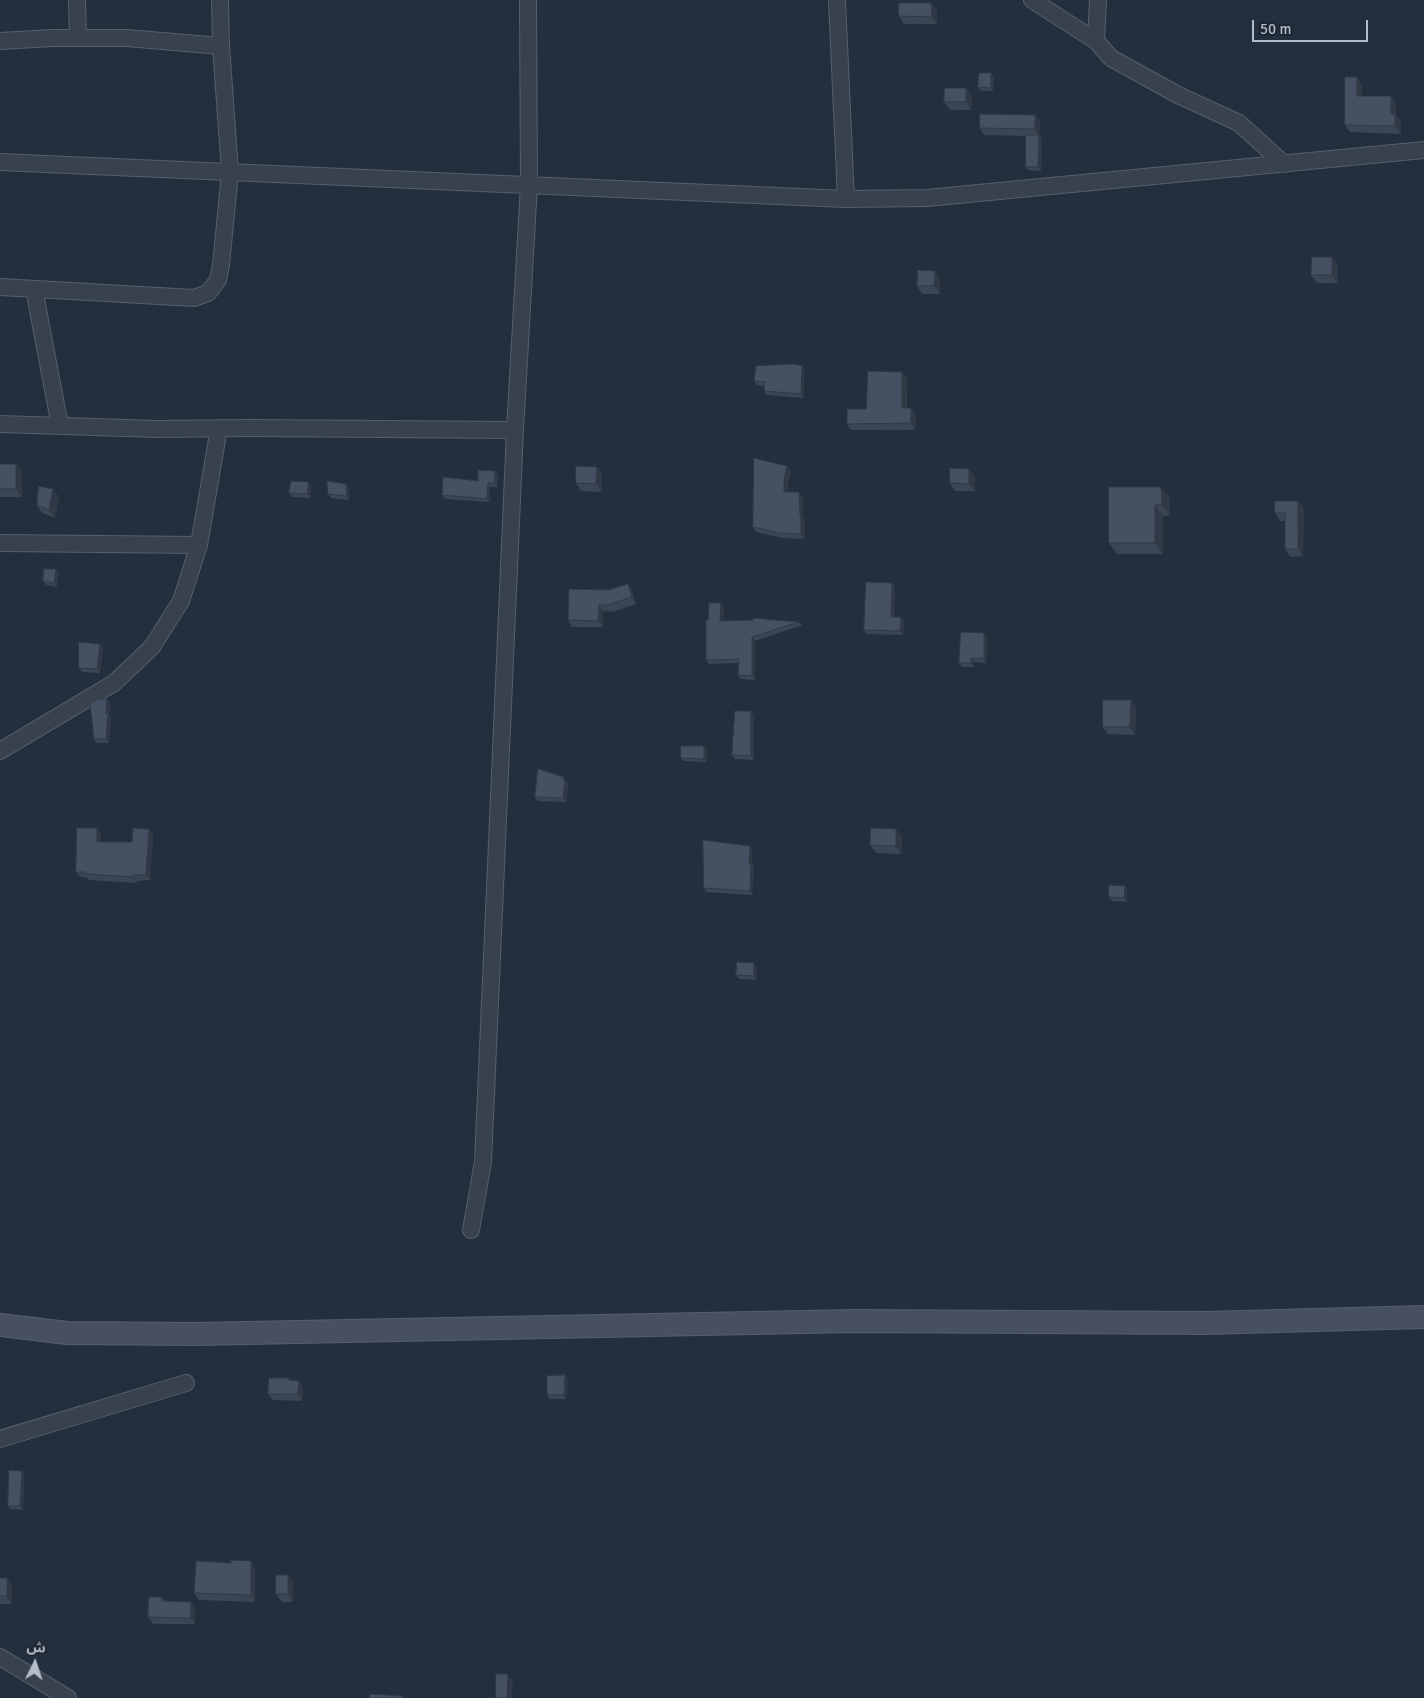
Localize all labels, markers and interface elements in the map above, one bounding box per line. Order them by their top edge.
scale bar [1254,10,1370,42]
text: 50 m [1260,20,1291,38]
north arrow [10,1638,60,1688]
text: ش [26,1638,46,1657]

